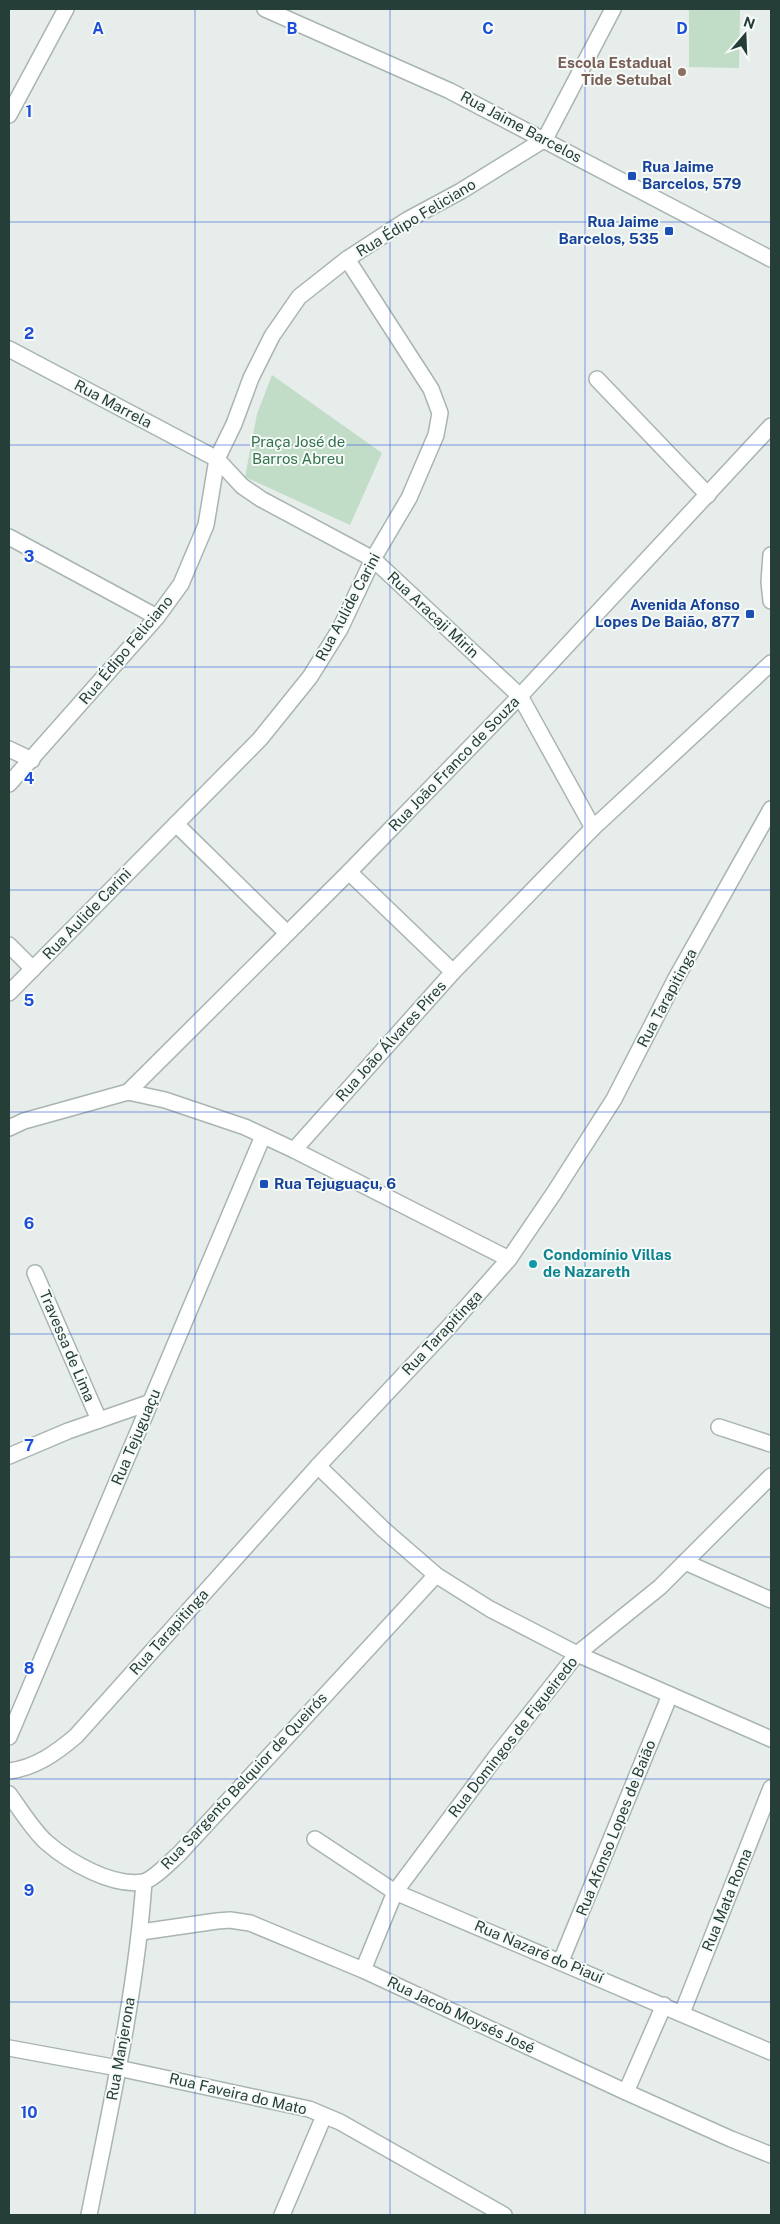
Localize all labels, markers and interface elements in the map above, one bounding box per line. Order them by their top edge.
north arrow [720,10,770,60]
text: N [741,13,757,32]
text: A [92,19,104,38]
text: B [287,19,298,38]
text: C [482,19,494,38]
text: D [676,19,688,38]
place label: Escola Estadual Tide Setubal [558,54,672,88]
marker: Escola Estadual Tide Setubal [676,66,688,78]
street label: Rua Jaime Barcelos [458,87,585,166]
text: 1 [26,102,32,121]
place label: Rua Jaime Barcelos, 579 [642,158,742,192]
marker: Rua Jaime Barcelos, 579 [626,170,638,182]
street label: Rua Édipo Feliciano [353,175,479,260]
place label: Rua Jaime Barcelos, 535 [559,213,659,247]
marker: Rua Jaime Barcelos, 535 [663,225,675,237]
text: 2 [24,324,34,343]
street label: Rua Marrela [72,376,155,431]
park label: Praça José de Barros Abreu [251,433,345,467]
text: 3 [24,547,34,566]
street label: Rua Aulide Carini [312,550,383,664]
street label: Rua Aracaji Mirin [384,568,482,661]
street label: Rua Édipo Feliciano [75,592,176,707]
place label: Avenida Afonso Lopes De Baião, 877 [595,596,740,630]
marker: Avenida Afonso Lopes De Baião, 877 [744,608,756,620]
street label: Rua João Franco de Souza [385,693,522,834]
text: 4 [24,769,35,788]
street label: Rua Aulide Carini [39,865,134,963]
street label: Rua Tarapitinga [633,946,700,1050]
street label: Rua João Álvares Píres [332,977,449,1104]
text: 5 [24,991,35,1010]
place label: Rua Tejuguaçu, 6 [274,1175,396,1192]
marker: Rua Tejuguaçu, 6 [258,1178,270,1190]
text: 6 [24,1214,34,1233]
place label: Condomínio Villas de Nazareth [543,1246,672,1280]
marker: Condomínio Villas de Nazareth [527,1258,539,1270]
street label: Travessa de Lima [36,1287,99,1404]
street label: Rua Tarapitinga [398,1287,485,1378]
street label: Rua Tejuguaçu [108,1386,163,1487]
text: 7 [24,1436,34,1455]
street label: Rua Tarapitinga [126,1585,211,1678]
street label: Rua Domingos de Figueiredo [445,1653,581,1820]
text: 8 [24,1659,35,1678]
street label: Rua Sargento Belquior de Queirós [157,1689,330,1872]
street label: Rua Afonso Lopes de Baião [572,1737,659,1918]
street label: Rua Mata Roma [698,1846,755,1954]
text: 9 [24,1881,34,1900]
street label: Rua Nazaré do Piauí [472,1917,607,1987]
street label: Rua Jacob Moysés José [385,1973,538,2056]
street label: Rua Manjerona [103,1996,138,2102]
street label: Rua Faveira do Mato [168,2069,309,2118]
text: 10 [20,2103,38,2122]

